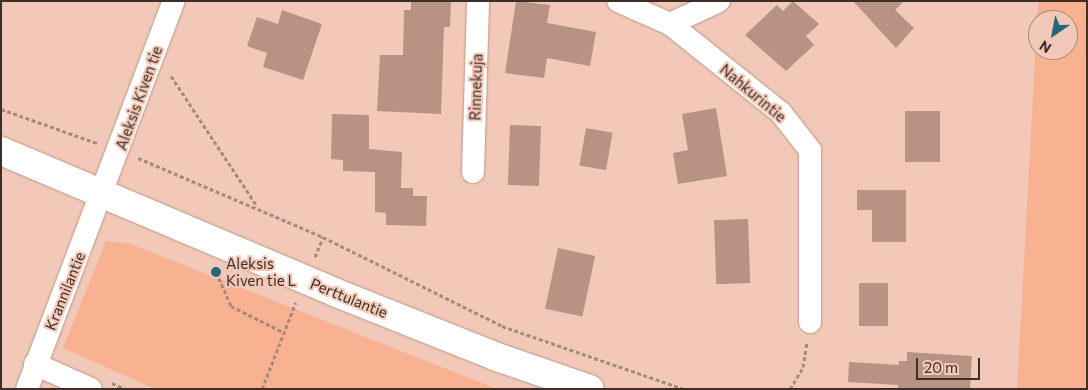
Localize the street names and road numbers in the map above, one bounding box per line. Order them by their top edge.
street label: Aleksis Kiven tie [112,44,166,152]
street label: Rinnekuja [466,53,486,121]
street label: Nahkurintie [716,60,790,126]
street label: Krannilantie [41,249,89,333]
street label: Perttulantie [308,274,390,322]

